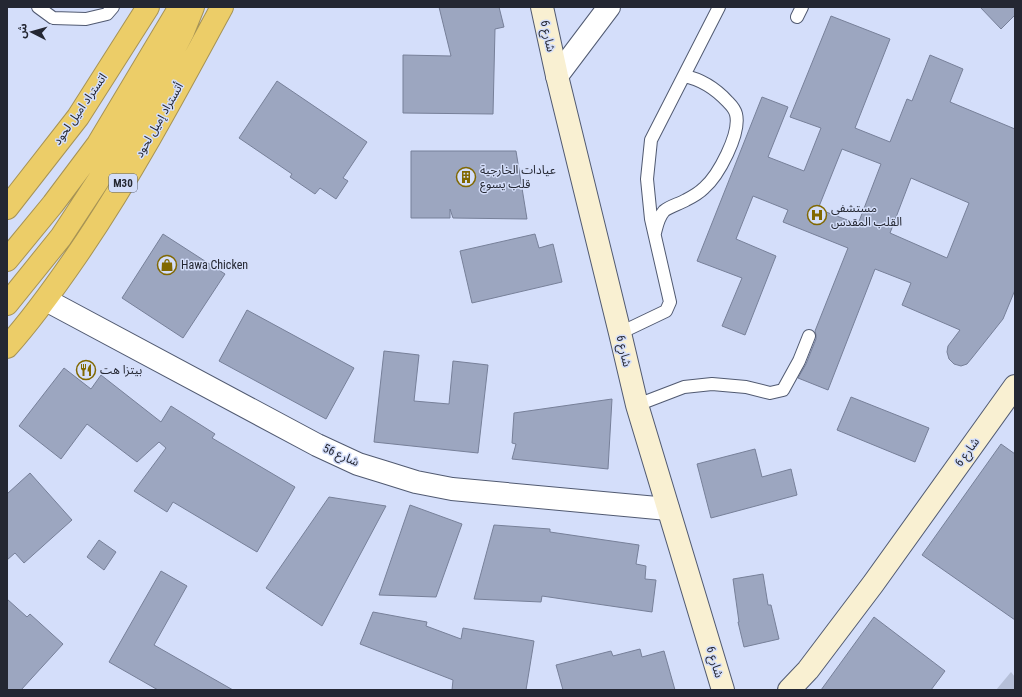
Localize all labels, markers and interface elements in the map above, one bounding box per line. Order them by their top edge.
north arrow [12,12,52,52]
street label: شارع 6 [536,19,558,54]
text: ش [15,23,30,39]
street label: اتستراد اميل لحود [50,70,110,148]
street label: أتستراد إميل لحود [131,80,187,160]
place label: عيادات الخارجية قلب يسوع [480,163,556,193]
building icon: عيادات الخارجية قلب يسوع [455,166,477,188]
road number: M30 [109,174,137,192]
place label: مستشفى القلب المقدس [831,201,902,229]
hospital icon: مستشفى القلب المقدس [806,204,828,226]
shop icon: Hawa Chicken [156,254,178,276]
place label: Hawa Chicken [181,258,248,272]
street label: شارع 6 [612,334,634,369]
restaurant icon: بيتزا هت [75,359,97,381]
place label: بيتزا هت [100,363,142,377]
street label: شارع 6 [952,435,984,470]
street label: شارع 56 [320,441,361,471]
street label: شارع 6 [702,645,726,680]

